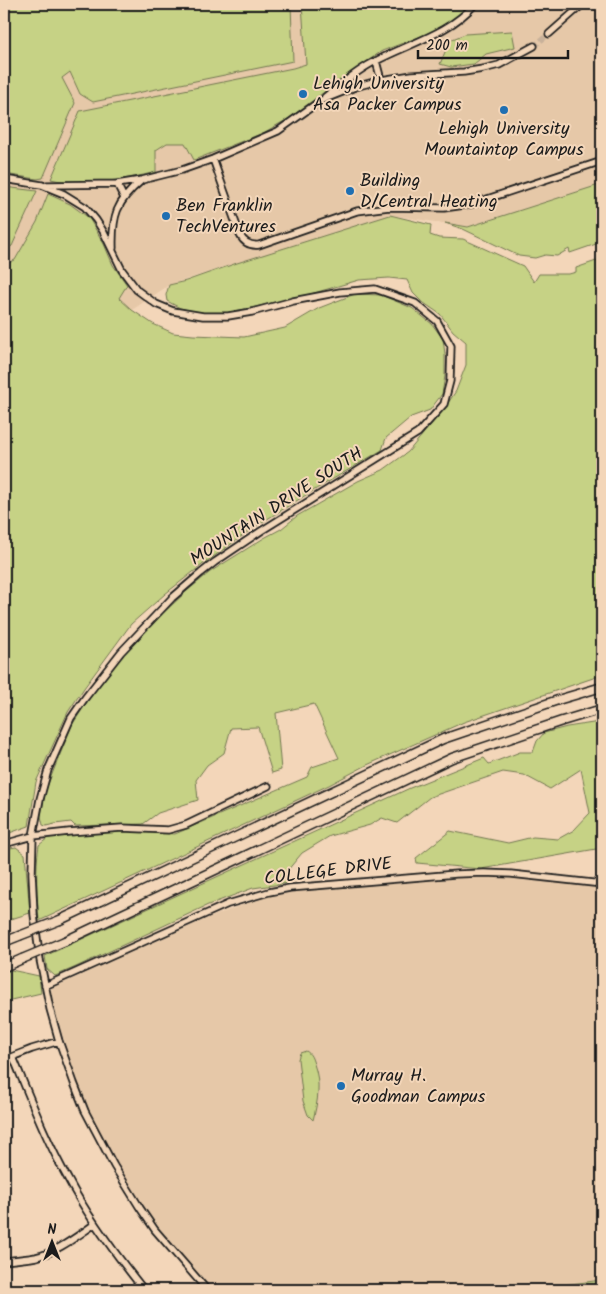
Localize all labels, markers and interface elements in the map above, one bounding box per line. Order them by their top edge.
scale bar [418,28,568,60]
text: 200 m [426,34,468,58]
place label: Lehigh University Asa Packer Campus [313,70,462,120]
marker: Lehigh University Asa Packer Campus [297,88,309,100]
marker: Lehigh University Mountaintop Campus [498,104,510,116]
place label: Lehigh University Mountaintop Campus [424,115,584,165]
place label: Building D/Central Heating [360,167,497,217]
marker: Building D/Central Heating [344,185,356,197]
place label: Ben Franklin TechVentures [176,192,276,242]
marker: Ben Franklin TechVentures [160,210,172,222]
street label: MOUNTAIN DRIVE SOUTH [184,440,370,574]
street label: COLLEGE DRIVE [262,850,394,894]
place label: Murray H. Goodman Campus [351,1062,486,1112]
marker: Murray H. Goodman Campus [335,1080,347,1092]
north arrow [28,1216,78,1266]
text: N [48,1219,57,1241]

